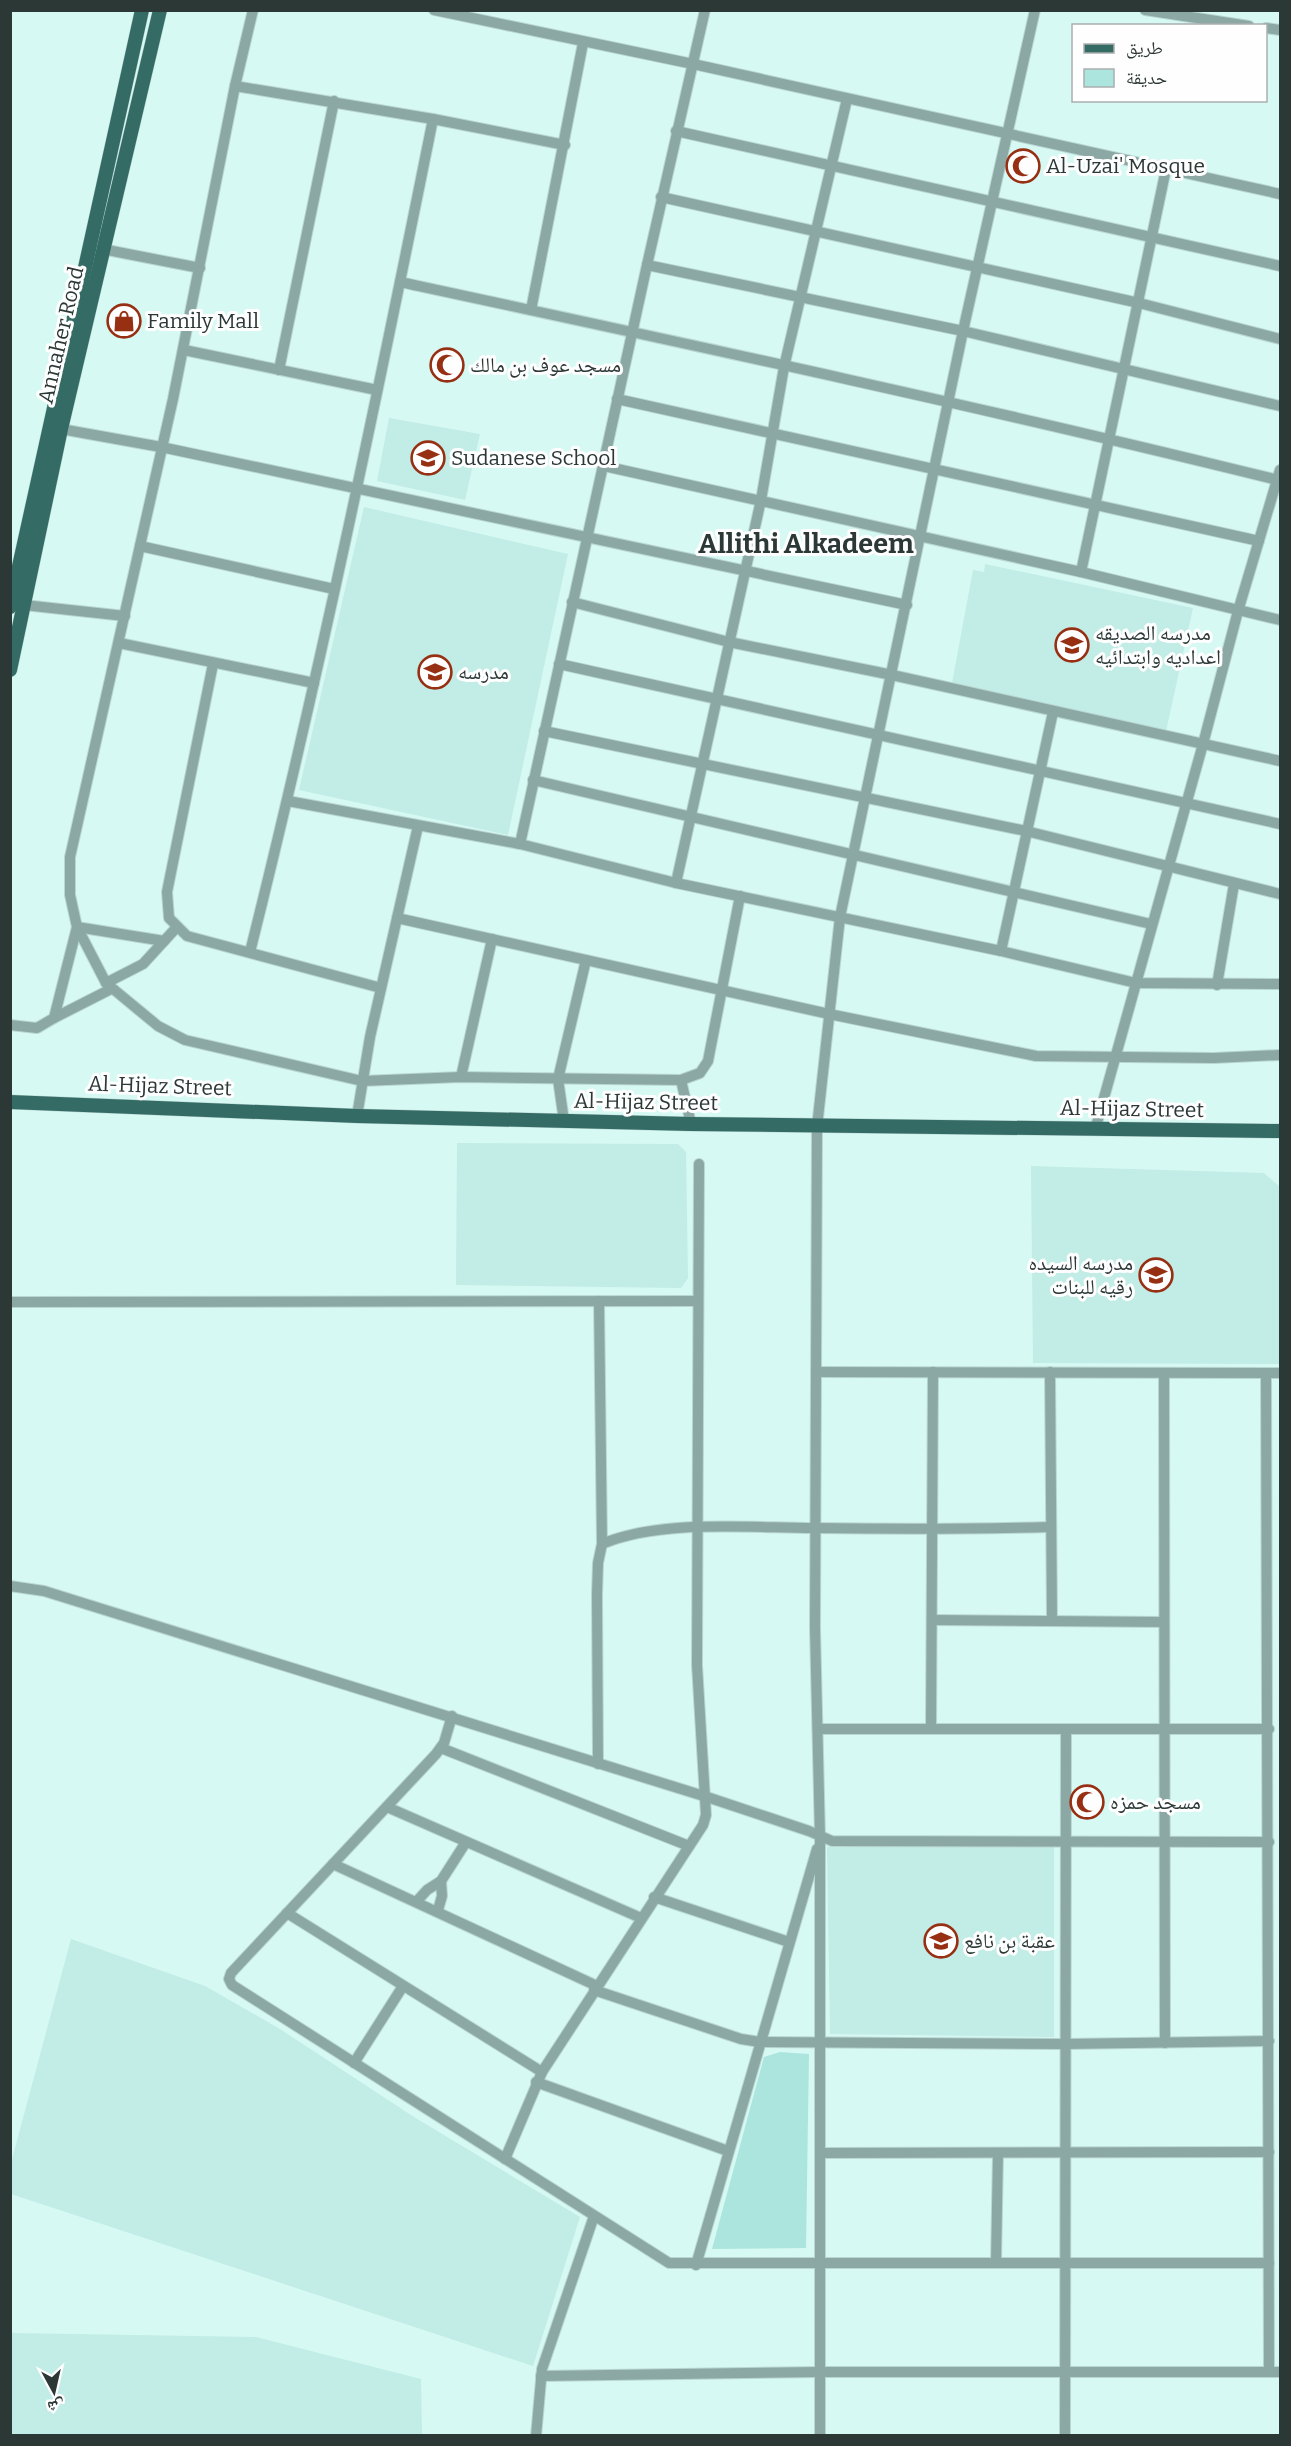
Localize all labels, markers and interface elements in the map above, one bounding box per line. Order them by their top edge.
legend [1072,24,1267,102]
text: طريق [1126,37,1163,59]
text: حديقة [1126,67,1167,89]
mosque icon: Al-Uzai' Mosque [1005,148,1041,184]
place label: Al-Uzai' Mosque [1046,153,1205,179]
street label: Annaher Road [33,264,89,406]
shop icon: Family Mall [106,303,142,339]
place label: Family Mall [147,308,259,334]
mosque icon: مسجد عوف بن مالك [429,347,465,383]
place label: مسجد عوف بن مالك [470,352,621,378]
school or university icon: Sudanese School [410,440,446,476]
place label: Sudanese School [451,445,616,471]
district label: Allithi Alkadeem [698,528,914,560]
place label: مدرسه الصديقه اعداديه وابتدائيه [1095,620,1221,670]
school or university icon: مدرسه الصديقه اعداديه وابتدائيه [1054,627,1090,663]
school or university icon: مدرسه [417,654,453,690]
place label: مدرسه [458,659,509,685]
street label: Al-Hijaz Street [88,1070,233,1102]
street label: Al-Hijaz Street [574,1088,719,1116]
street label: Al-Hijaz Street [1060,1095,1205,1123]
place label: مدرسه السيده رقيه للبنات [1028,1250,1133,1300]
school or university icon: مدرسه السيده رقيه للبنات [1138,1257,1174,1293]
mosque icon: مسجد حمزه [1069,1784,1105,1820]
place label: مسجد حمزه [1110,1789,1201,1815]
school or university icon: عقبة بن نافع [923,1923,959,1959]
place label: عقبة بن نافع [964,1928,1055,1954]
north arrow [24,2362,84,2422]
text: ش [46,2396,66,2417]

